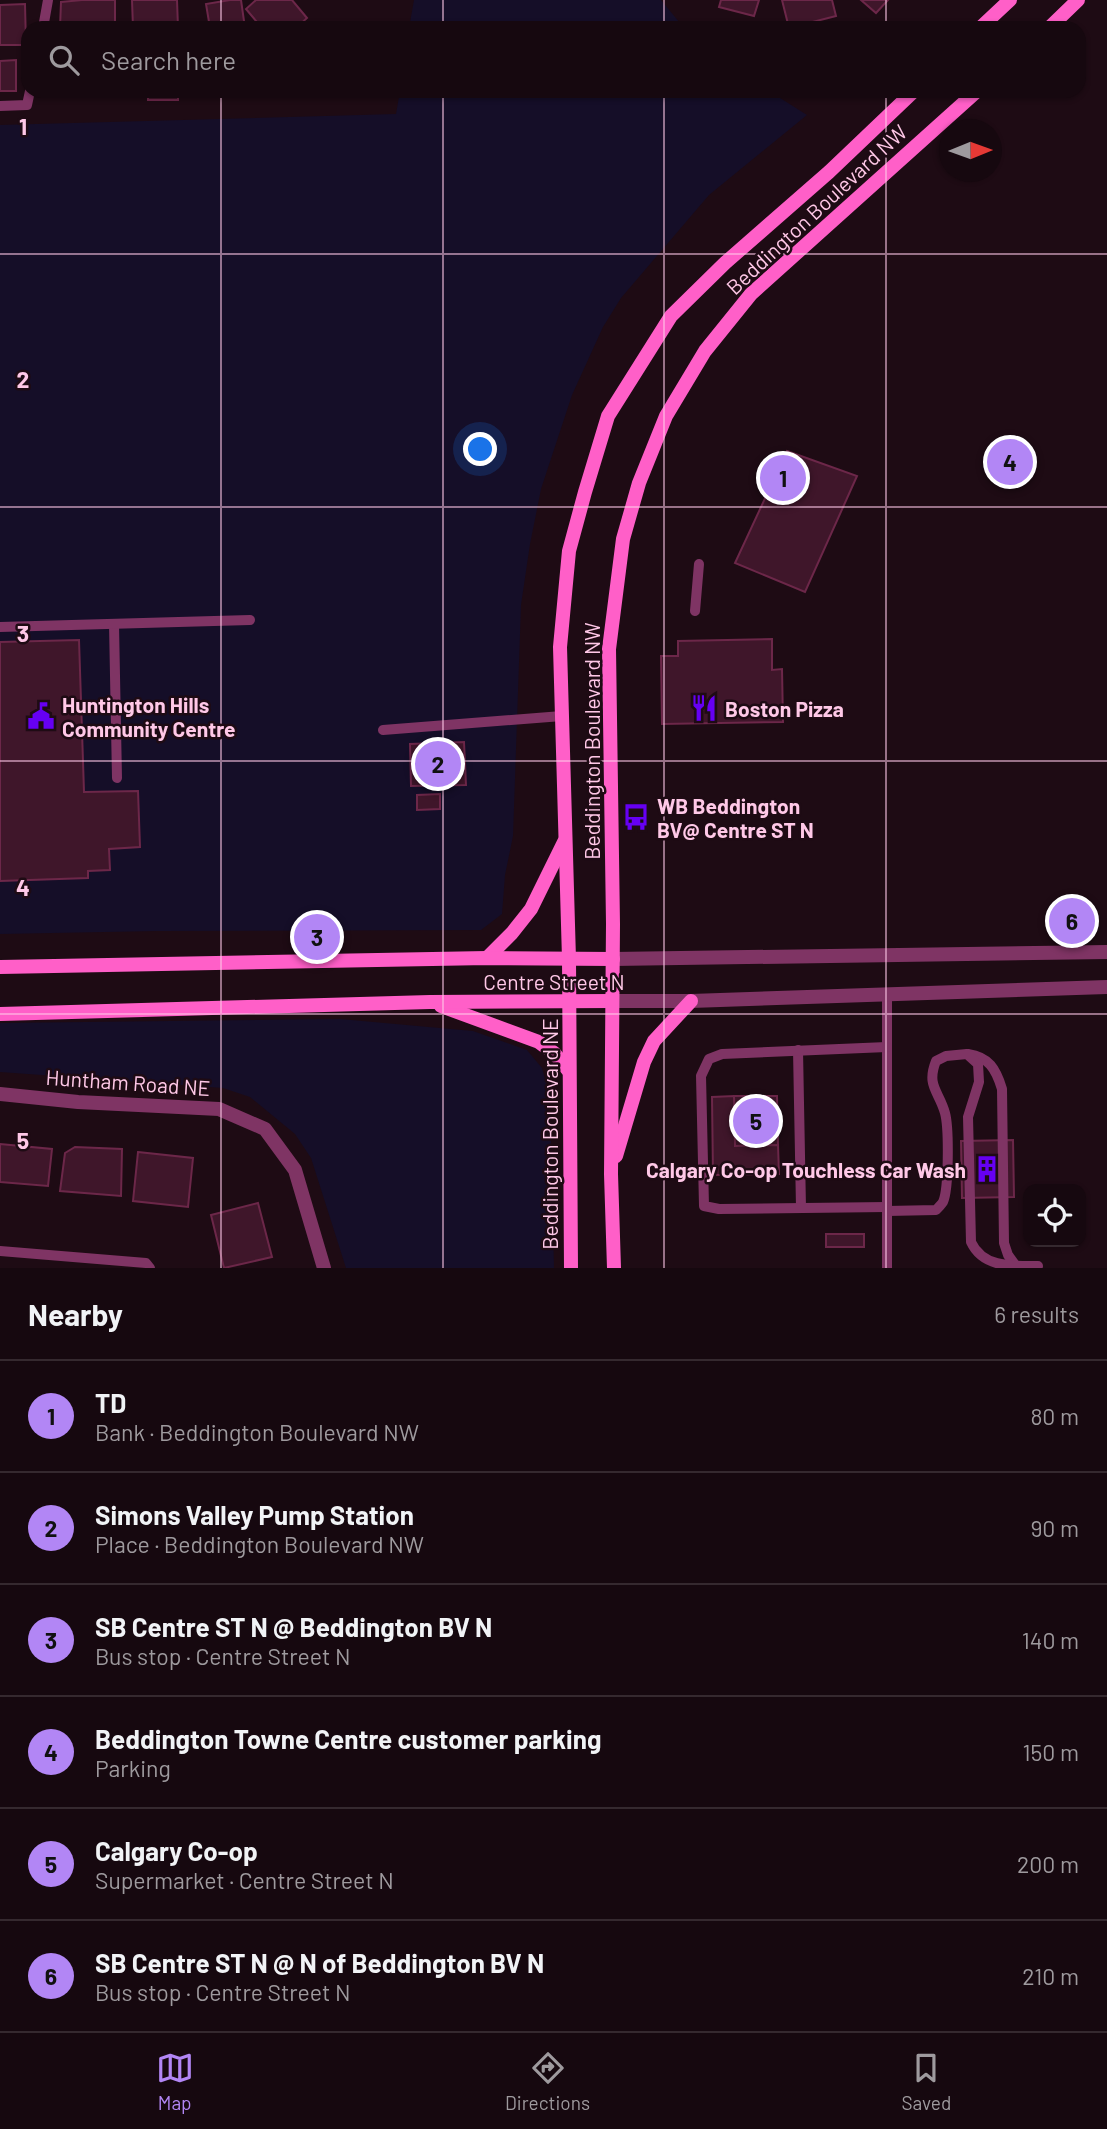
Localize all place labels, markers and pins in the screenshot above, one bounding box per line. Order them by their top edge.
pin: 4 [987,436,1033,488]
pin: 1 [760,452,806,504]
place label: Huntington Hills Community Centre [62,692,235,741]
restaurant icon: Boston Pizza [689,693,719,723]
place label: Boston Pizza [725,696,844,721]
public building icon: Huntington Hills Community Centre [26,701,56,731]
pin: 2 [415,738,461,790]
place label: WB Beddington BV@ Centre ST N [657,793,814,842]
bus stop icon: WB Beddington BV@ Centre ST N [621,802,651,832]
pin: 6 [1049,895,1095,947]
pin: 3 [294,911,340,963]
pin: 5 [733,1095,779,1147]
building icon: Calgary Co-op Touchless Car Wash [972,1154,1002,1184]
place label: Calgary Co-op Touchless Car Wash [646,1157,966,1182]

